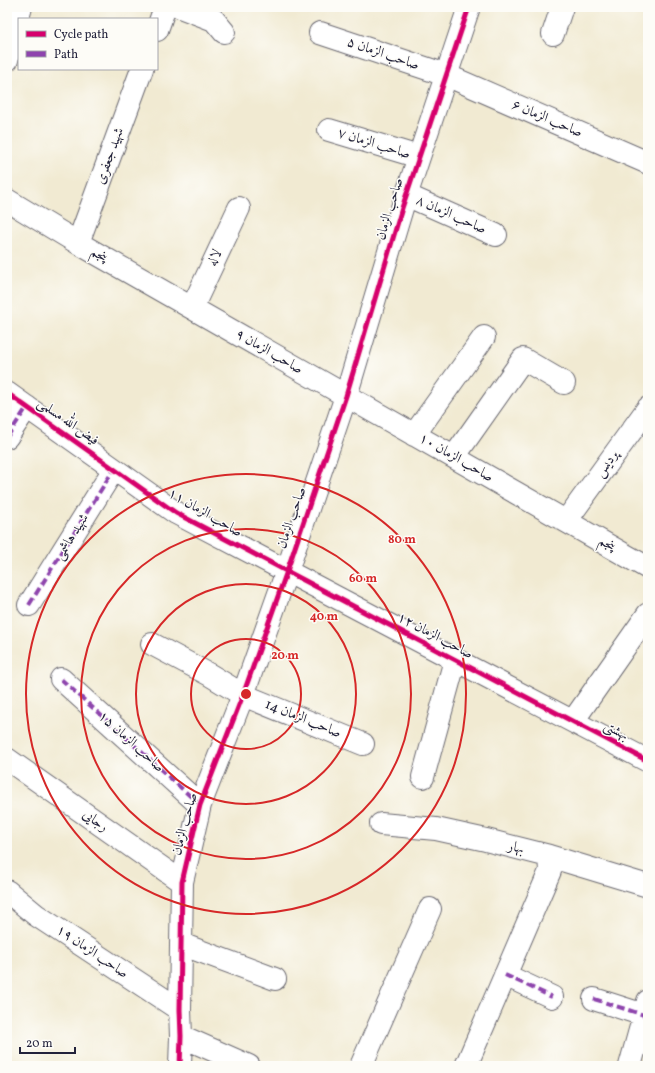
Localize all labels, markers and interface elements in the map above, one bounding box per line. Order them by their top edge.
legend [18,18,158,70]
text: Cycle path [54,27,109,43]
street label: صاحب الزمان ۵ [344,33,422,75]
text: Path [54,47,78,63]
street label: صاحب الزمان ۶ [509,96,585,142]
street label: صاحب الزمان ۷ [335,124,413,164]
street label: شهید جعفری [91,125,129,187]
street label: صاحب الزمان [372,176,408,242]
street label: صاحب الزمان ۸ [413,191,489,239]
street label: پنجم [85,243,113,271]
street label: لاله [203,246,227,270]
street label: صاحب الزمان ۹ [232,325,306,379]
street label: فیض الله مسلمی [33,391,104,450]
street label: صاحب الزمان ۱۰ [415,429,497,487]
street label: پردیس [591,445,624,482]
street label: صاحب الزمان ۱۱ [164,484,246,542]
street label: صاحب الزمان [273,485,311,551]
street label: شهید هاشمی [50,510,94,564]
text: 80 m [388,532,416,548]
street label: پنجم [593,532,621,560]
text: 60 m [349,571,377,587]
street label: صاحب الزمان ۱۲ [394,608,476,664]
text: 40 m [310,609,339,625]
text: 20 m [271,648,299,664]
centre of rings [239,687,253,701]
street label: صاحب الزمان 14 [262,695,344,743]
street label: صاحب الزمان ۱۵ [94,707,168,777]
street label: بهشتی [600,717,632,745]
street label: صاحب الزمان [168,791,202,857]
street label: رجایی [78,805,112,837]
street label: بهار [504,836,526,859]
street label: صاحب الزمان ۱۹ [52,921,132,983]
scale bar [20,1029,75,1055]
text: 20 m [26,1036,53,1052]

